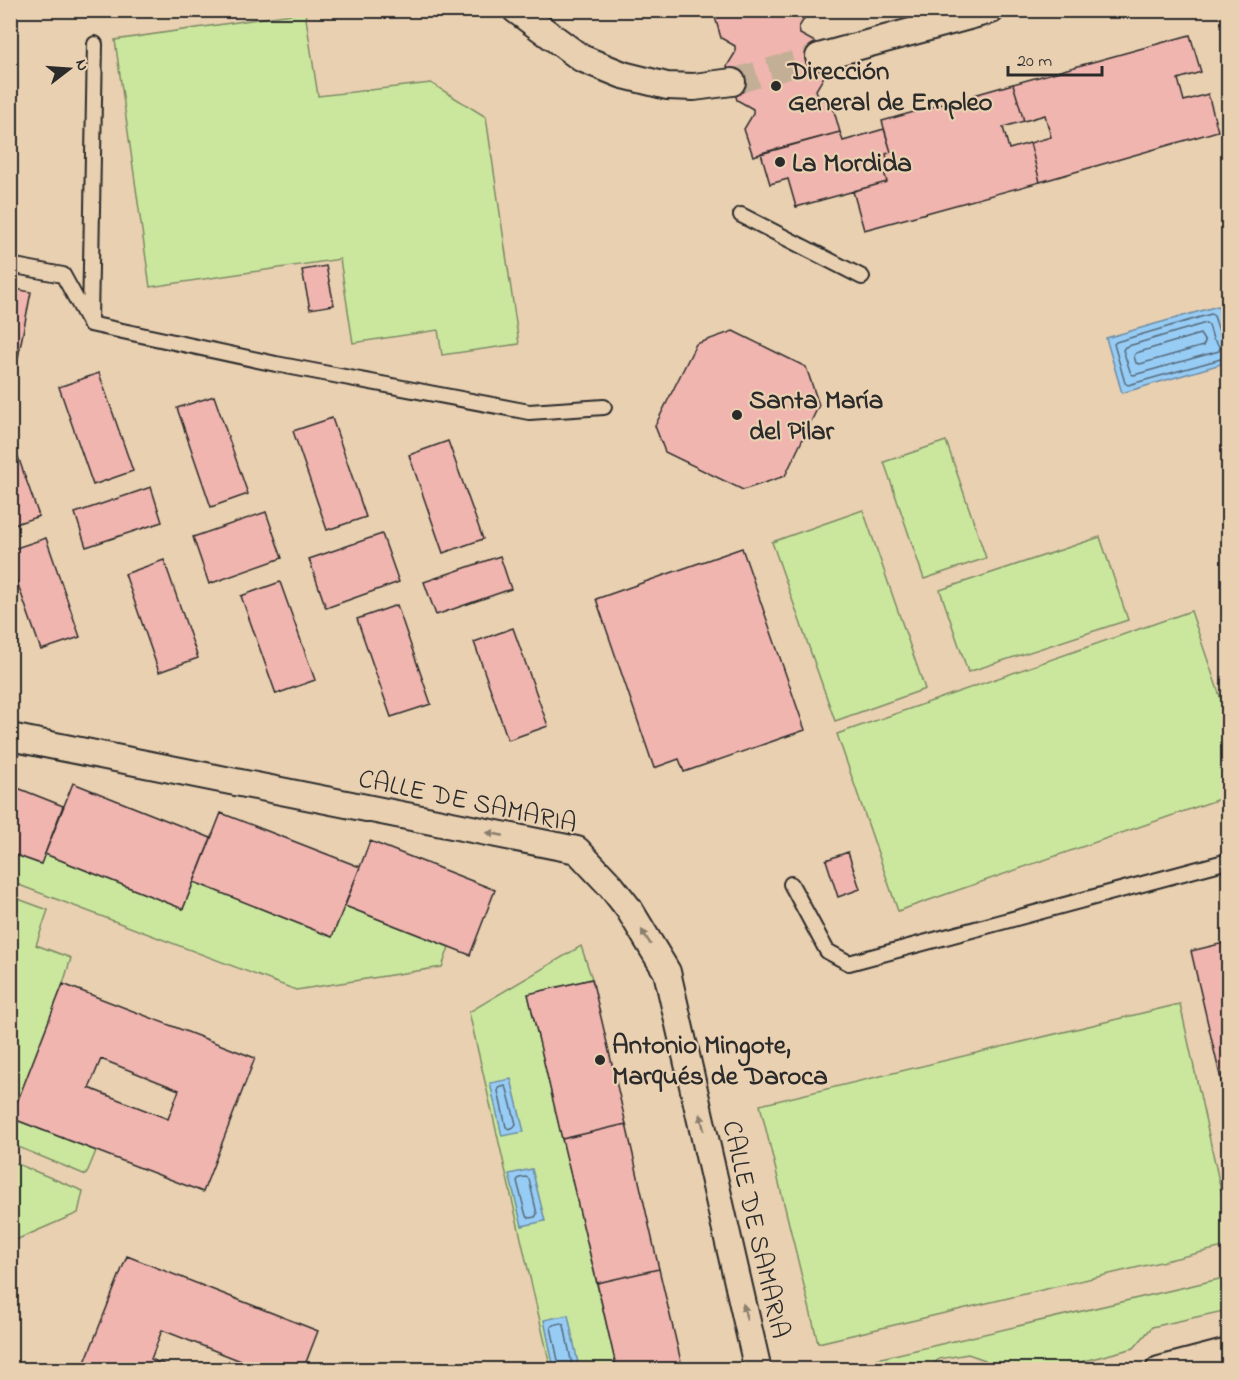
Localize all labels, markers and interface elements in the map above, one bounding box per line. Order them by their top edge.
north arrow [39,39,99,99]
scale bar [1008,39,1102,77]
text: 20 m [1017,49,1052,75]
place label: Dirección General de Empleo [786,53,993,123]
text: N [68,57,95,74]
marker: Dirección General de Empleo [769,79,783,93]
place label: La Mordida [792,145,912,184]
marker: La Mordida [773,155,787,169]
place label: Santa María del Pilar [749,382,883,452]
marker: Santa María del Pilar [730,408,744,422]
street label: CALLE DE SAMARIA [355,760,580,845]
one-way arrow [486,829,505,838]
one-way arrow [640,929,651,945]
place label: Antonio Mingote, Marqués de Daroca [612,1027,828,1097]
marker: Antonio Mingote, Marqués de Daroca [593,1053,607,1067]
one-way arrow [696,1113,706,1132]
street label: CALLE DE SAMARIA [711,1117,799,1342]
one-way arrow [740,1303,749,1322]

